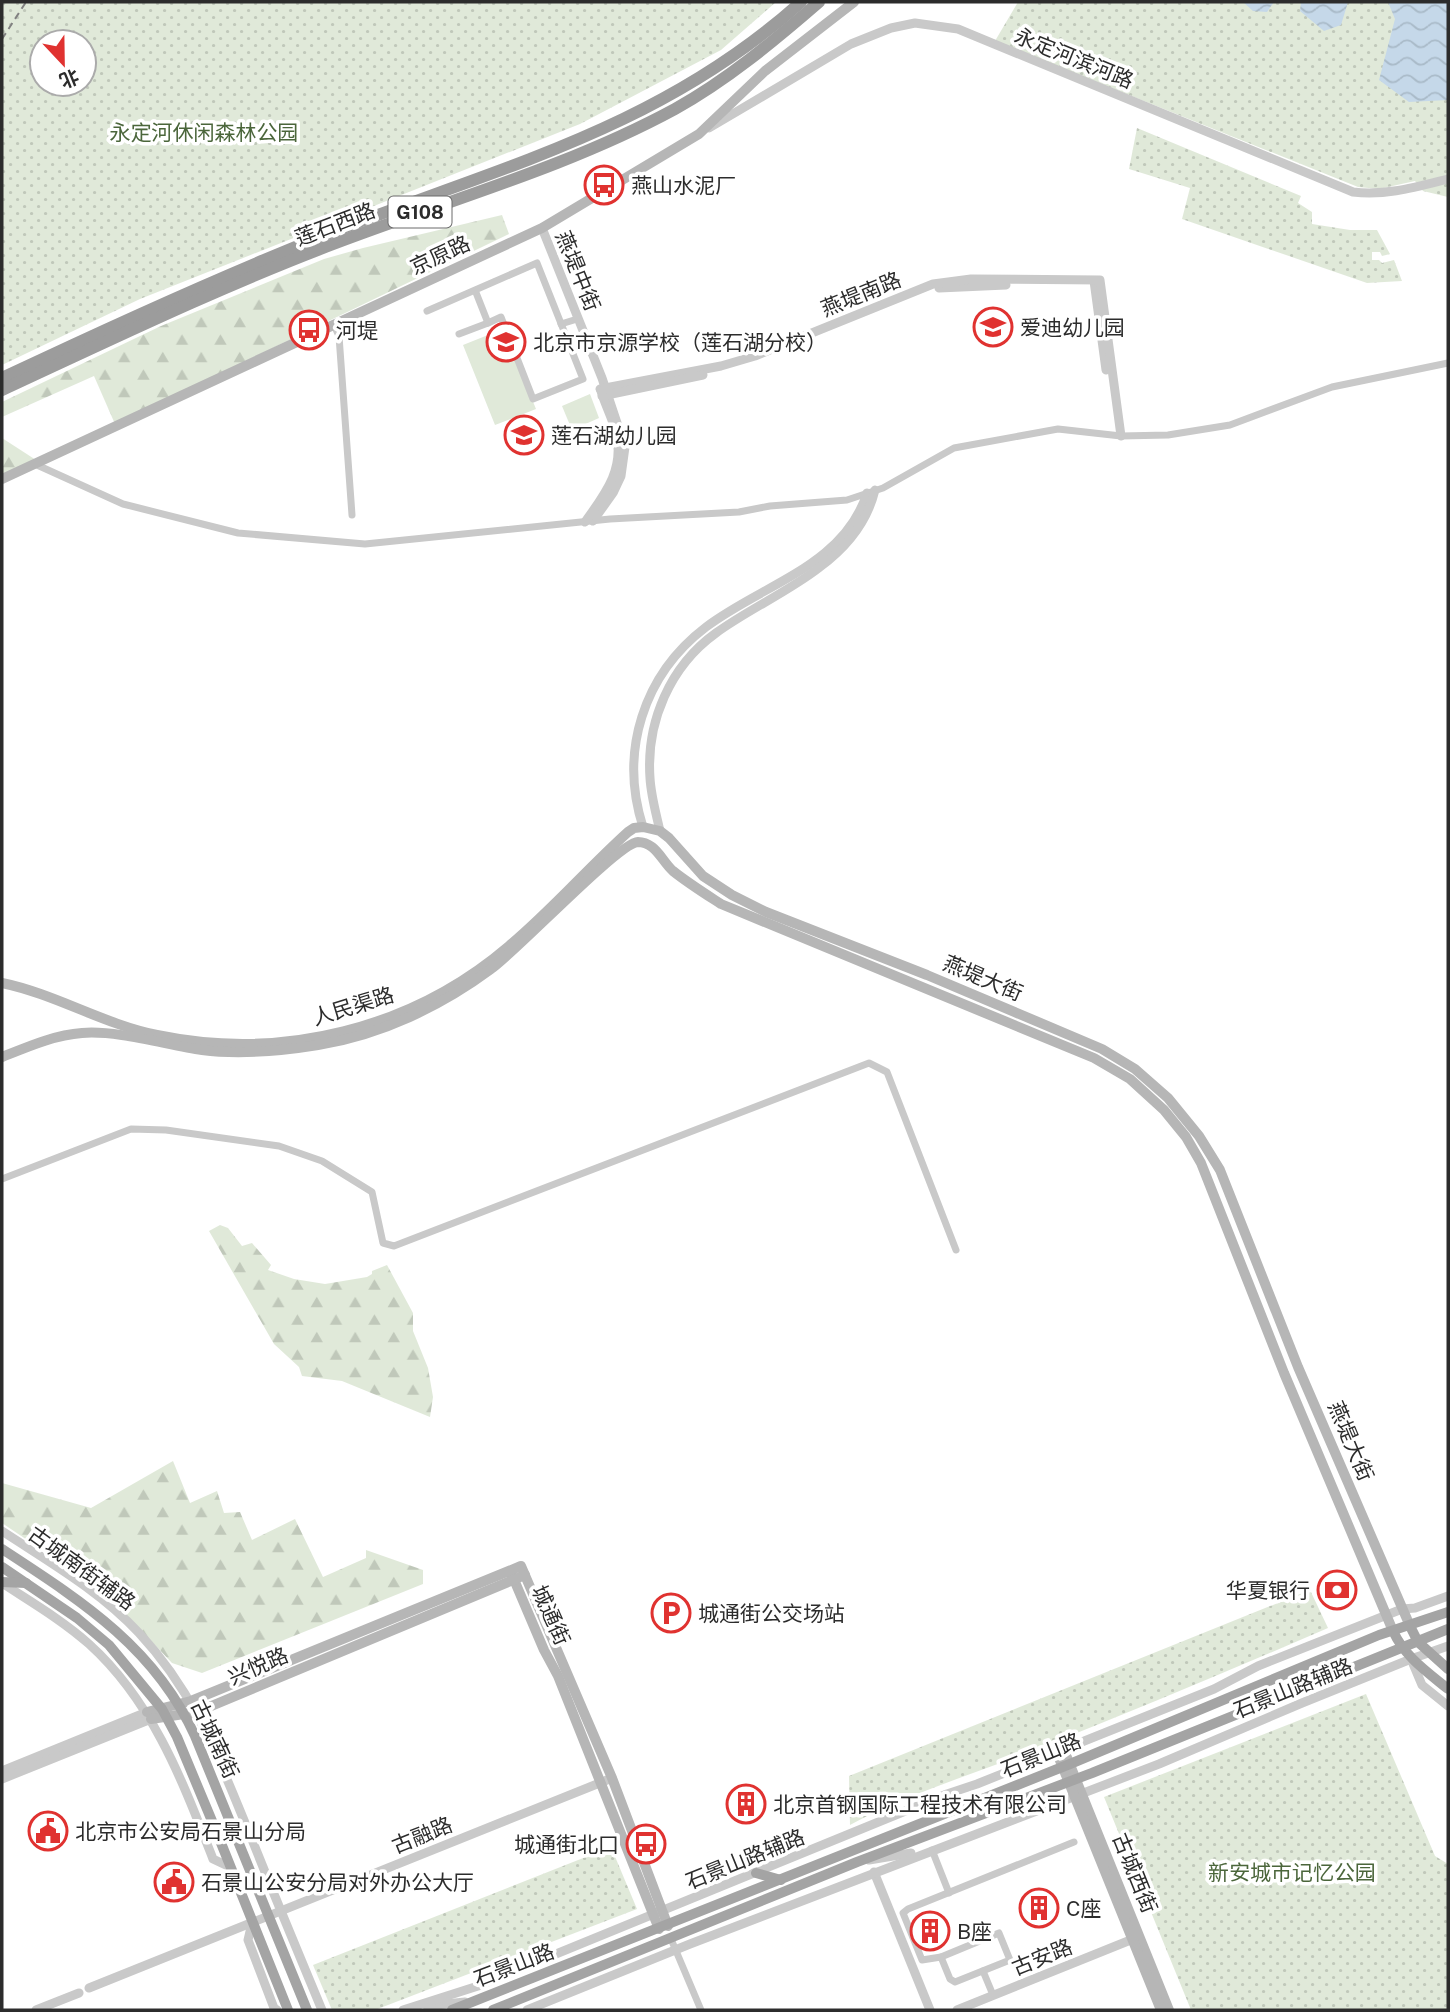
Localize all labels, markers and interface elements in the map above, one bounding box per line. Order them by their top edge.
street label: 永定河滨河路 [1011,23,1137,93]
north arrow [28,28,98,98]
text: 北 [56,65,82,93]
park label: 永定河休闲森林公园 [110,120,299,145]
bus stop icon: 燕山水泥厂 [583,164,625,206]
place label: 燕山水泥厂 [631,173,736,198]
road number: G108 [388,196,452,228]
street label: 莲石西路 [291,197,379,251]
street label: 燕堤中街 [551,227,605,315]
street label: 京原路 [406,230,474,280]
street label: 燕堤南路 [817,267,905,321]
school or university icon: 爱迪幼儿园 [972,306,1014,348]
bus stop icon: 河堤 [288,309,330,351]
place label: 爱迪幼儿园 [1020,315,1125,340]
place label: 河堤 [336,318,378,343]
school or university icon: 北京市京源学校（莲石湖分校） [485,321,527,363]
place label: 北京市京源学校（莲石湖分校） [533,330,827,355]
school or university icon: 莲石湖幼儿园 [503,414,545,456]
place label: 莲石湖幼儿园 [551,423,677,448]
street label: 燕堤大街 [939,950,1027,1006]
street label: 人民渠路 [309,982,397,1030]
street label: 燕堤大街 [1323,1397,1379,1485]
street label: 古城南街辅路 [24,1521,140,1615]
bank icon: 华夏银行 [1316,1569,1358,1611]
place label: 华夏银行 [1226,1578,1310,1603]
street label: 城通街 [527,1581,575,1649]
parking icon: 城通街公交场站 [650,1592,692,1634]
place label: 城通街公交场站 [698,1601,845,1626]
street label: 兴悦路 [224,1642,292,1690]
street label: 石景山路辅路 [1230,1653,1356,1723]
street label: 古城南街 [186,1696,244,1782]
street label: 石景山路 [997,1728,1085,1782]
building icon: 北京首钢国际工程技术有限公司 [725,1783,767,1825]
place label: 北京首钢国际工程技术有限公司 [773,1792,1067,1817]
public building icon: 北京市公安局石景山分局 [27,1810,69,1852]
street label: 古融路 [388,1812,456,1858]
place label: 北京市公安局石景山分局 [75,1819,306,1844]
bus stop icon: 城通街北口 [625,1823,667,1865]
street label: 石景山路辅路 [682,1824,808,1894]
street label: 古城西街 [1108,1829,1162,1917]
place label: 城通街北口 [514,1832,619,1857]
park label: 新安城市记忆公园 [1208,1860,1376,1885]
public building icon: 石景山公安分局对外办公大厅 [153,1861,195,1903]
place label: 石景山公安分局对外办公大厅 [201,1870,474,1895]
building icon: C座 [1018,1887,1060,1929]
place label: C座 [1066,1896,1101,1921]
building icon: B座 [909,1910,951,1952]
place label: B座 [957,1919,992,1944]
street label: 古安路 [1008,1934,1076,1980]
street label: 石景山路 [470,1938,558,1992]

